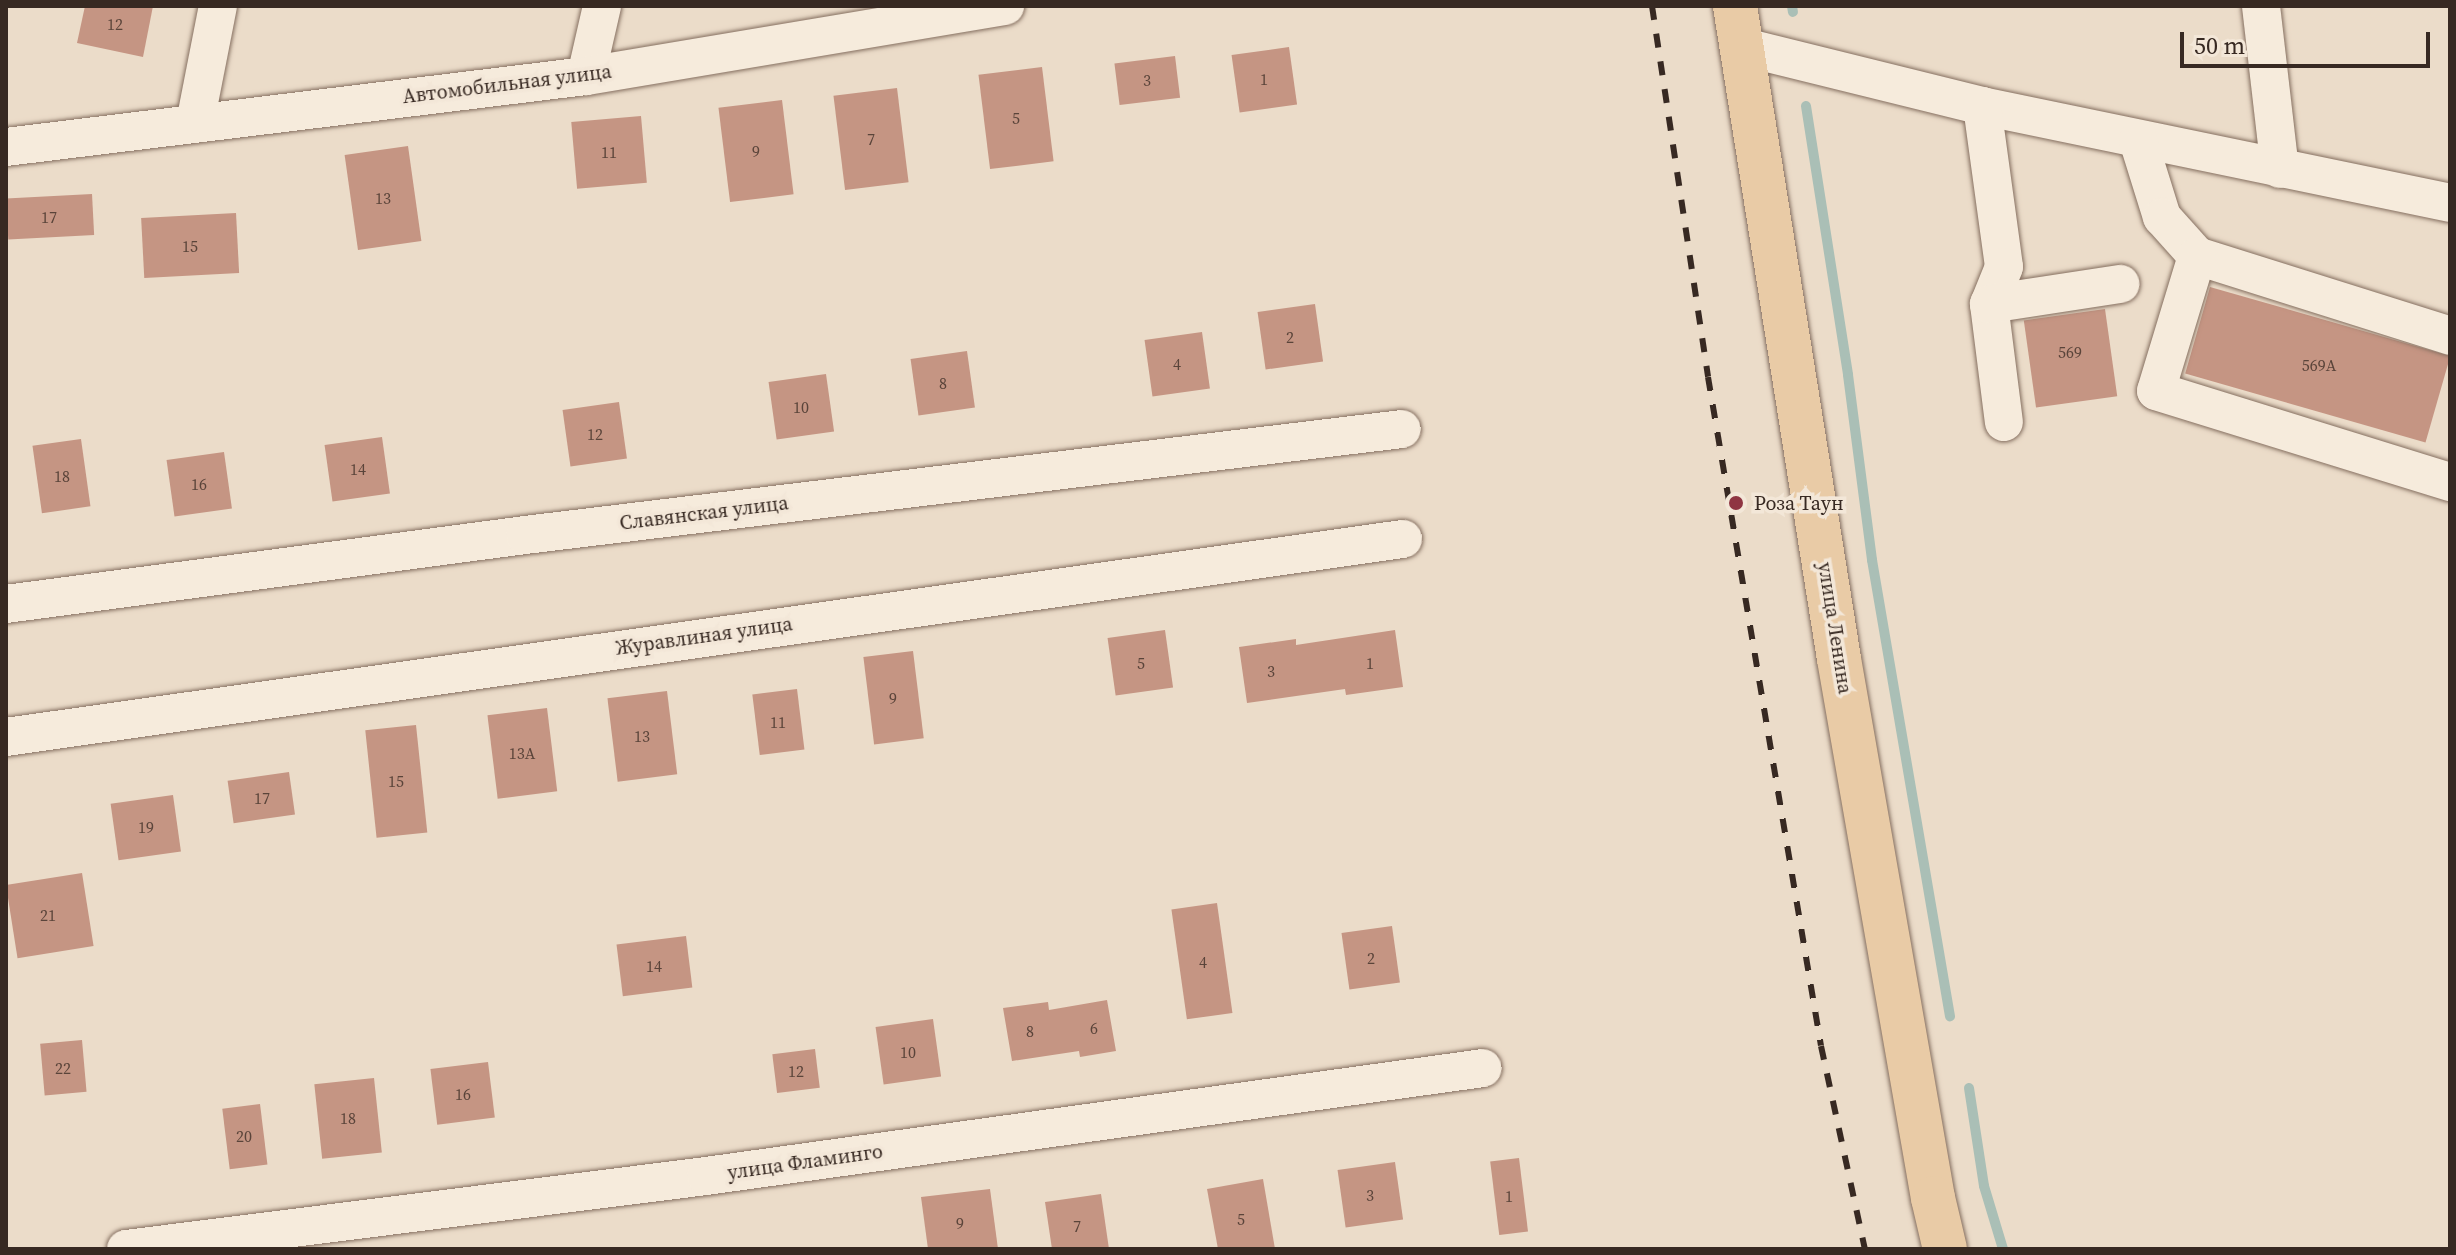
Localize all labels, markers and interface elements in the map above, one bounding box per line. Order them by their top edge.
house number: 12 [107,14,123,34]
scale bar [2184,16,2434,66]
text: 50 m [2194,29,2245,62]
street label: Автомобильная улица [401,59,613,109]
house number: 1 [1260,69,1268,89]
house number: 3 [1143,70,1151,90]
house number: 5 [1012,108,1020,128]
house number: 7 [867,129,875,149]
house number: 9 [752,141,760,161]
house number: 11 [601,142,617,162]
house number: 13 [375,188,391,208]
house number: 17 [41,207,57,227]
house number: 15 [182,236,198,256]
house number: 2 [1286,327,1294,347]
house number: 569 [2058,342,2082,362]
house number: 4 [1173,354,1181,374]
house number: 569А [2302,355,2336,375]
house number: 8 [939,373,947,393]
house number: 10 [793,397,809,417]
house number: 12 [587,424,603,444]
house number: 14 [350,459,366,479]
house number: 18 [54,466,70,486]
house number: 16 [191,474,207,494]
street label: Славянская улица [618,491,790,535]
place label: Роза Таун [1754,491,1844,515]
marker: Роза Таун [1725,492,1747,514]
street label: улица Ленина [1813,560,1857,696]
street label: Журавлиная улица [614,612,794,660]
house number: 5 [1137,653,1145,673]
house number: 1 [1366,653,1374,673]
house number: 3 [1267,661,1275,681]
house number: 9 [889,688,897,708]
house number: 11 [770,712,786,732]
house number: 13 [634,726,650,746]
house number: 13А [509,743,535,763]
house number: 15 [388,771,404,791]
house number: 17 [254,788,270,808]
house number: 19 [138,817,154,837]
house number: 21 [40,905,56,925]
house number: 2 [1367,948,1375,968]
house number: 4 [1199,952,1207,972]
house number: 14 [646,956,662,976]
house number: 6 [1090,1018,1098,1038]
house number: 8 [1026,1021,1034,1041]
house number: 10 [900,1042,916,1062]
house number: 22 [55,1058,71,1078]
house number: 12 [788,1061,804,1081]
house number: 16 [455,1084,471,1104]
house number: 18 [340,1108,356,1128]
house number: 20 [236,1126,252,1146]
street label: улица Фламинго [726,1139,884,1185]
house number: 3 [1366,1185,1374,1205]
house number: 1 [1505,1186,1513,1206]
house number: 5 [1237,1209,1245,1229]
house number: 9 [956,1213,964,1233]
house number: 7 [1073,1216,1081,1236]

